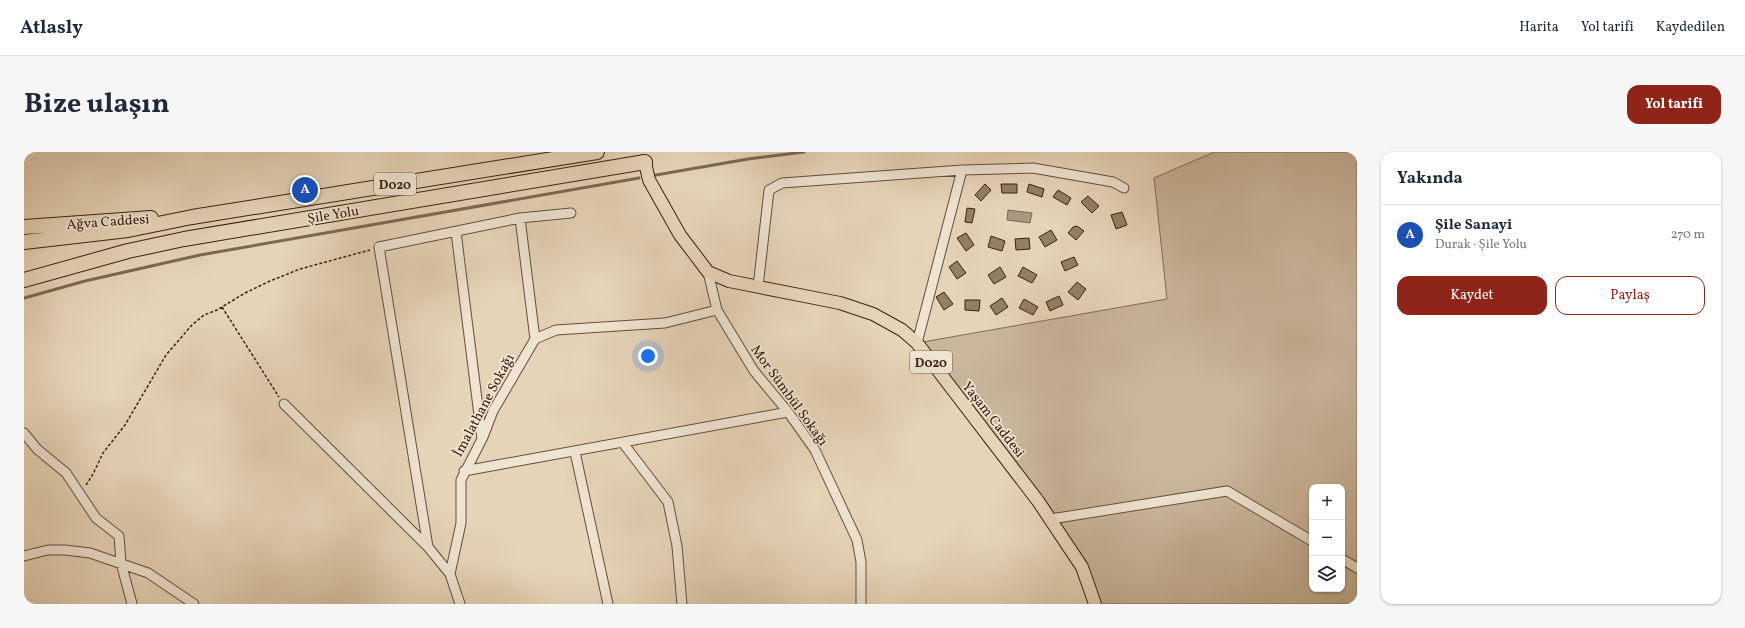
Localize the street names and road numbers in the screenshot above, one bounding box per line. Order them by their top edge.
road number: D020 [374,173,416,195]
street label: Şile Yolu [306,202,361,229]
street label: Ağva Caddesi [66,210,150,235]
street label: Mor Sümbül Sokağı [746,342,832,450]
street label: İmalathane Sokağı [449,351,520,461]
road number: D020 [910,351,952,373]
street label: Yaşam Caddesi [957,378,1029,462]

